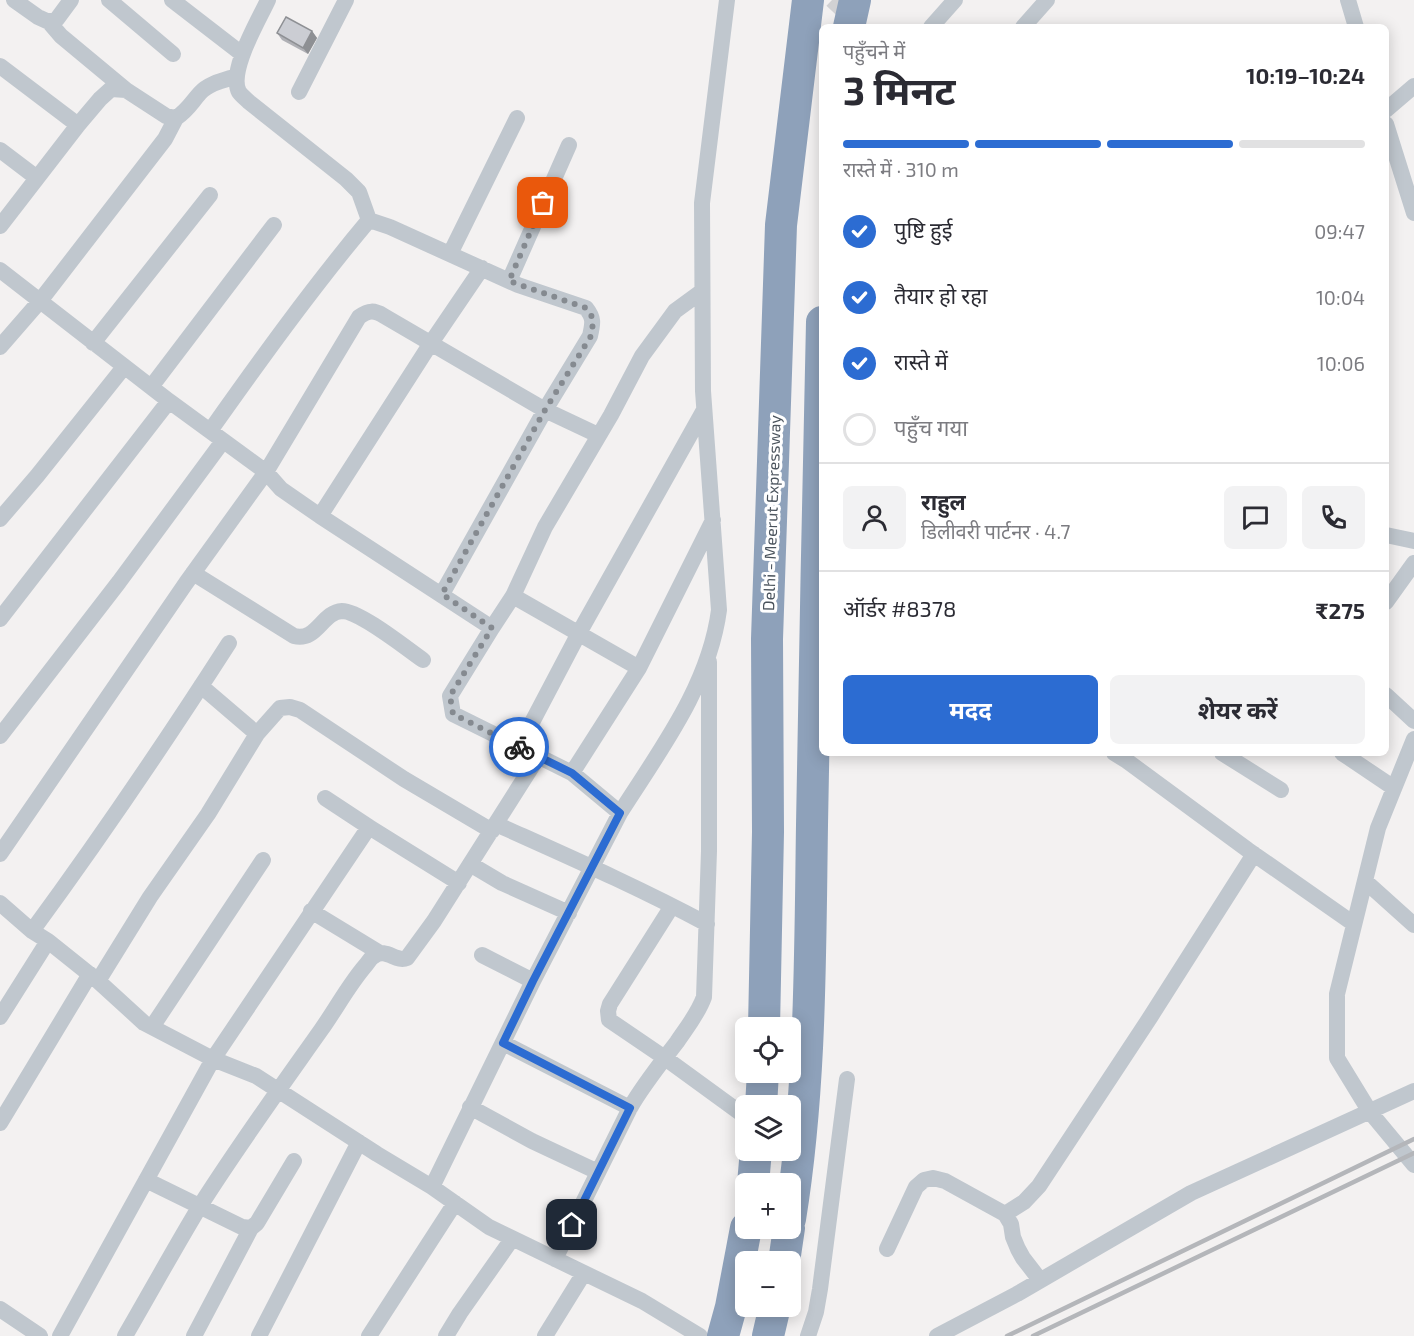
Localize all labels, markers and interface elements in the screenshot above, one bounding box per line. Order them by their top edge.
text: पहुँचने में [843,39,905,63]
text: 10:19–10:24 [1246,62,1365,88]
text: 3 मिनट [843,66,955,113]
text: रास्ते में · 310 m [843,157,959,181]
pin [517,177,568,228]
icon: bag [526,186,559,219]
icon: check [843,215,876,248]
text: पुष्टि हुई [894,216,952,242]
text: 09:47 [1314,219,1365,243]
icon: check [843,281,876,314]
text: तैयार हो रहा [894,282,988,308]
text: 10:04 [1316,285,1365,309]
icon: check [843,347,876,380]
text: रास्ते में [894,348,948,374]
text: 10:06 [1317,351,1365,375]
street label: Delhi - Meerut Expressway [758,414,784,611]
text: पहुँच गया [894,414,968,440]
button: person [843,486,906,549]
button: chat [1224,486,1287,549]
button: phone [1302,486,1365,549]
text: राहुल [921,488,966,514]
text: डिलीवरी पार्टनर · 4.7 [921,519,1071,543]
text: ऑर्डर #8378 [843,595,956,621]
text: ₹275 [1315,597,1365,623]
button: मदद [843,675,1098,744]
button: शेयर करें [1110,675,1365,744]
courier [489,717,549,777]
icon: bike [503,731,536,764]
map controls [735,1017,801,1317]
button: locate [735,1017,801,1083]
button: layers [735,1095,801,1161]
button: + [735,1173,801,1239]
pin [546,1199,597,1250]
icon: home [555,1208,588,1241]
button: − [735,1251,801,1317]

